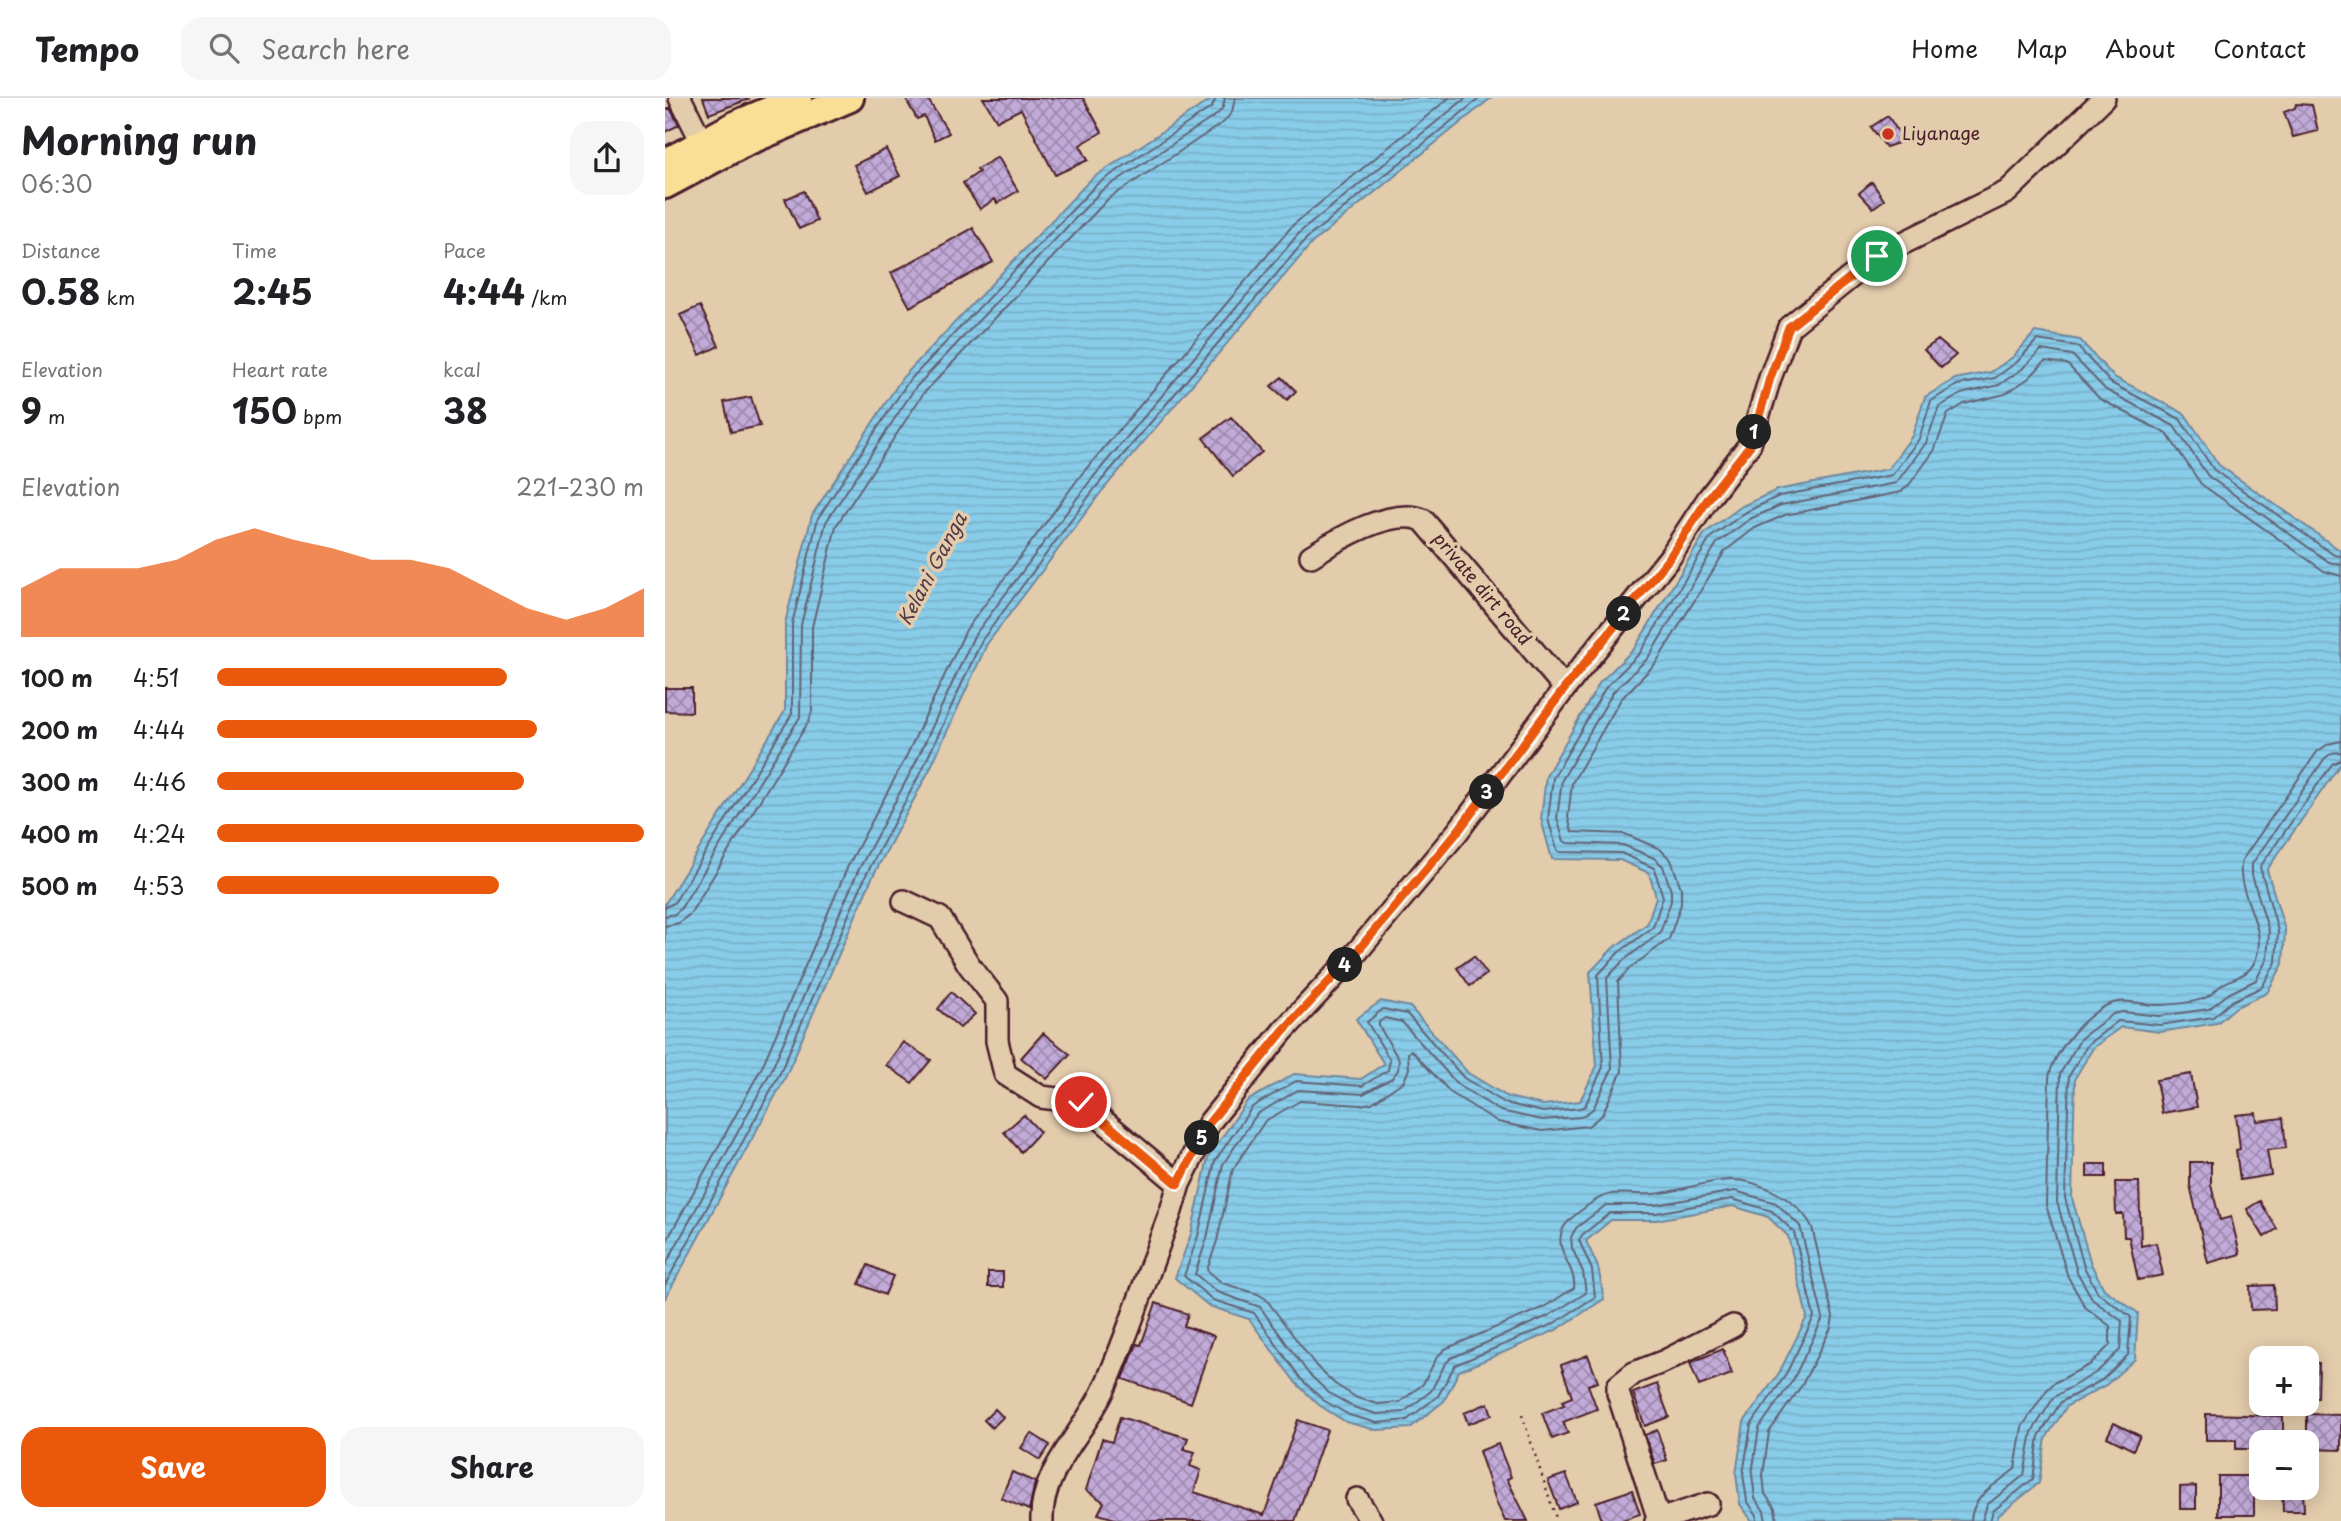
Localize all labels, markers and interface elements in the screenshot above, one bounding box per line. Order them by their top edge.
search box [181,17,671,80]
text: Tempo [35,23,139,73]
icon: search [205,29,243,67]
text: Search here [261,29,410,68]
text: Home [1911,30,1978,66]
text: Map [2016,30,2067,66]
text: About [2105,30,2175,66]
text: Contact [2213,30,2306,66]
text: Morning run [21,111,257,168]
place label: Liyanage [1902,119,1980,146]
button: share [570,121,644,195]
marker: Liyanage [1880,126,1896,142]
text: 06:30 [21,166,92,201]
pin [1847,226,1907,286]
text: Distance [21,236,101,264]
text: Time [232,236,277,264]
text: Pace [443,236,486,264]
icon: arrive [1858,237,1896,275]
text: 0.58 [21,264,100,317]
text: 2:45 [232,264,313,317]
text: 4:44 [443,264,525,317]
text: km [100,283,135,311]
text: /km [525,283,568,311]
text: Elevation [21,355,103,383]
text: Heart rate [232,355,328,383]
text: kcal [443,355,481,383]
text: 9 [21,383,42,436]
text: 150 [232,383,297,436]
text: 38 [443,383,488,436]
text: m [42,402,65,430]
text: bpm [297,402,342,430]
pin: 1 [1737,414,1771,450]
text: 1 [1749,417,1758,445]
text: Elevation [21,469,120,504]
text: 221–230 m [516,469,644,504]
water label: Kelani Ganga [890,506,973,630]
street label: private dirt road [1427,525,1539,651]
pin: 2 [1607,596,1641,632]
text: 2 [1617,599,1630,627]
text: 100 m [21,660,93,695]
text: 4:51 [133,660,179,695]
text: 200 m [21,712,98,747]
text: 4:44 [133,712,185,747]
text: 300 m [21,764,99,799]
text: 4:46 [133,764,186,799]
pin: 3 [1469,774,1505,810]
text: 3 [1480,777,1493,805]
text: 400 m [21,816,99,851]
text: 4:24 [133,816,186,851]
text: 500 m [21,868,98,903]
text: 4:53 [133,868,184,903]
pin: 4 [1327,948,1363,982]
text: 4 [1338,950,1351,978]
pin [1051,1072,1111,1132]
icon: check [1062,1083,1100,1121]
pin: 5 [1185,1121,1219,1156]
text: 5 [1195,1123,1208,1151]
map controls [2249,1346,2319,1500]
button: + [2249,1346,2319,1416]
button: Save [21,1427,326,1507]
button: Share [340,1427,644,1507]
button: − [2249,1430,2319,1500]

